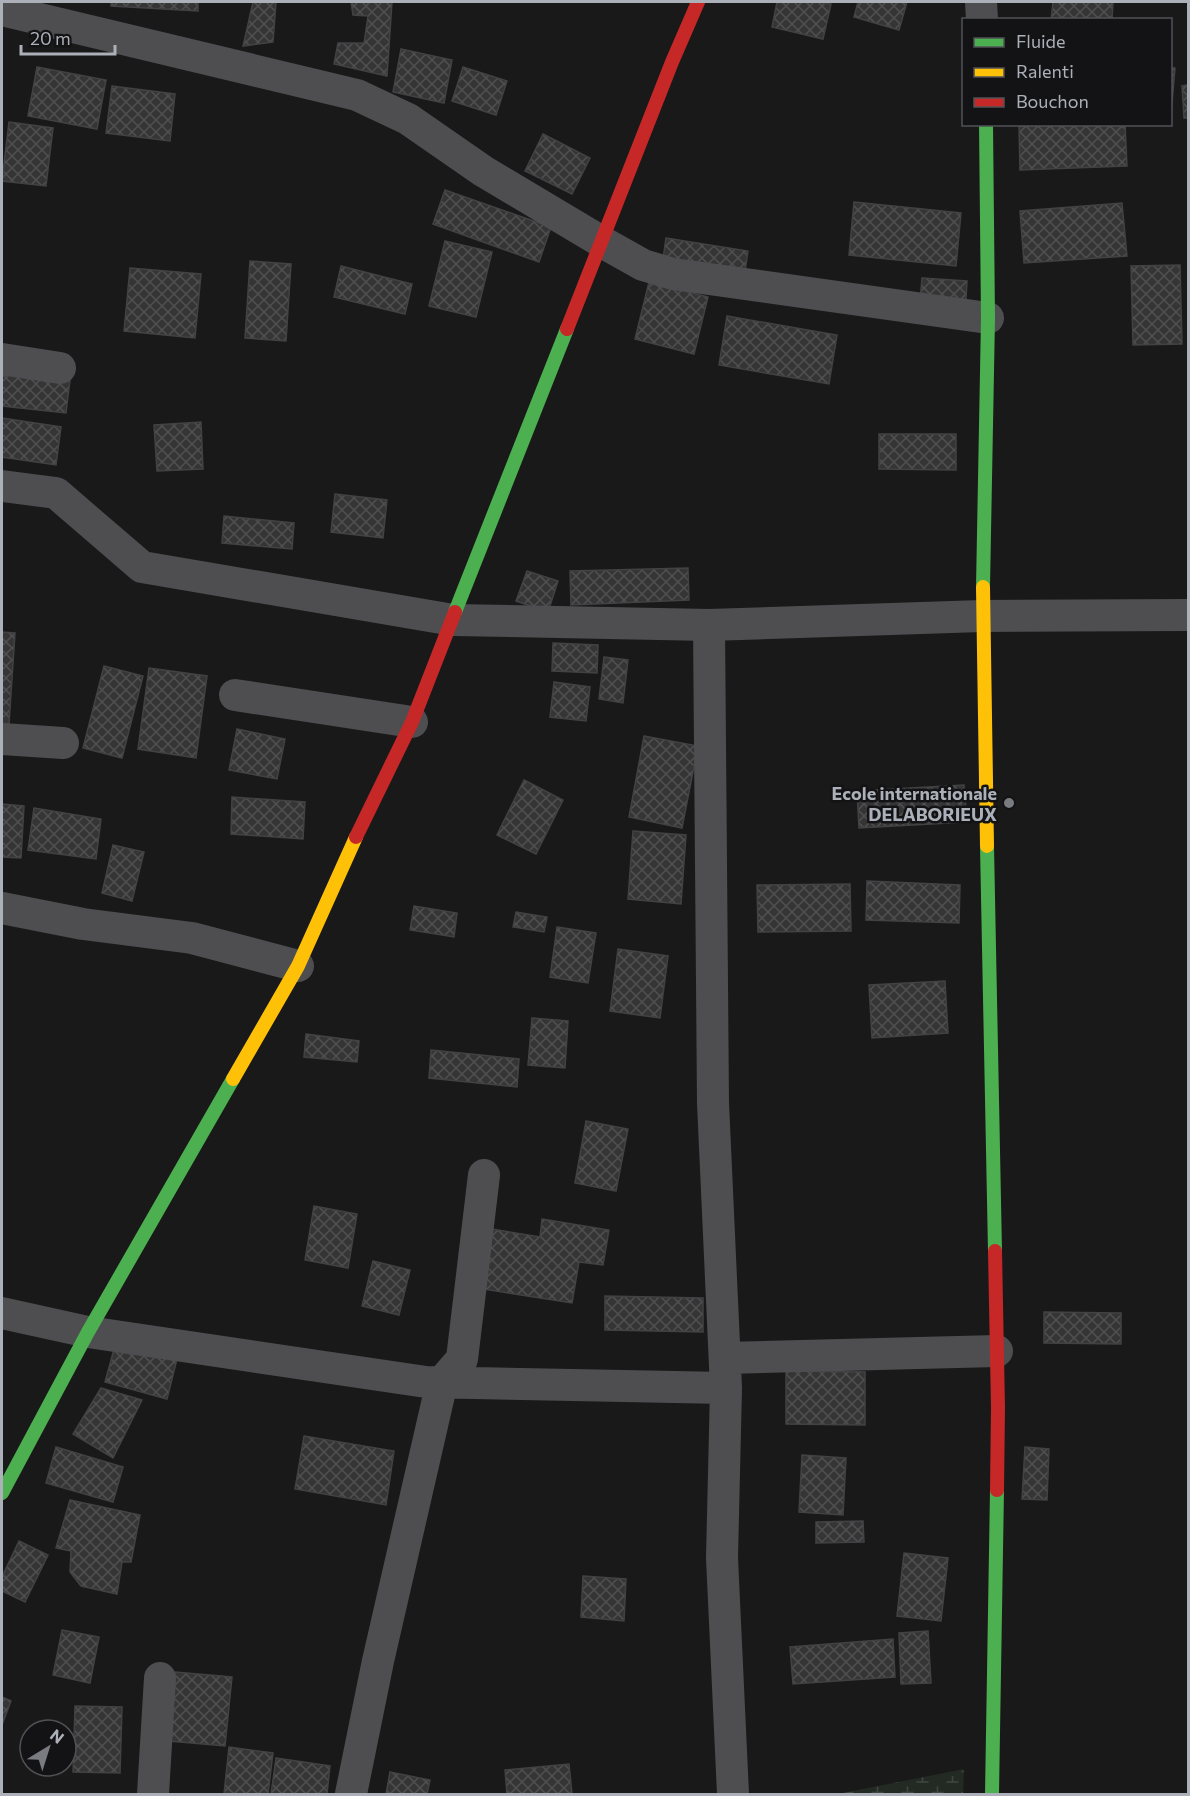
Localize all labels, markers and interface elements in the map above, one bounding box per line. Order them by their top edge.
scale bar [21,18,116,56]
legend [962,18,1172,126]
text: 20 m [30,27,71,49]
text: Fluide [1016,30,1065,52]
text: Ralenti [1016,60,1074,82]
text: Bouchon [1016,90,1089,112]
place label: Ecole internationale DELABORIEUX [832,782,997,825]
marker: Ecole internationale DELABORIEUX [1002,796,1016,810]
north arrow [18,1718,78,1778]
text: N [47,1725,68,1747]

